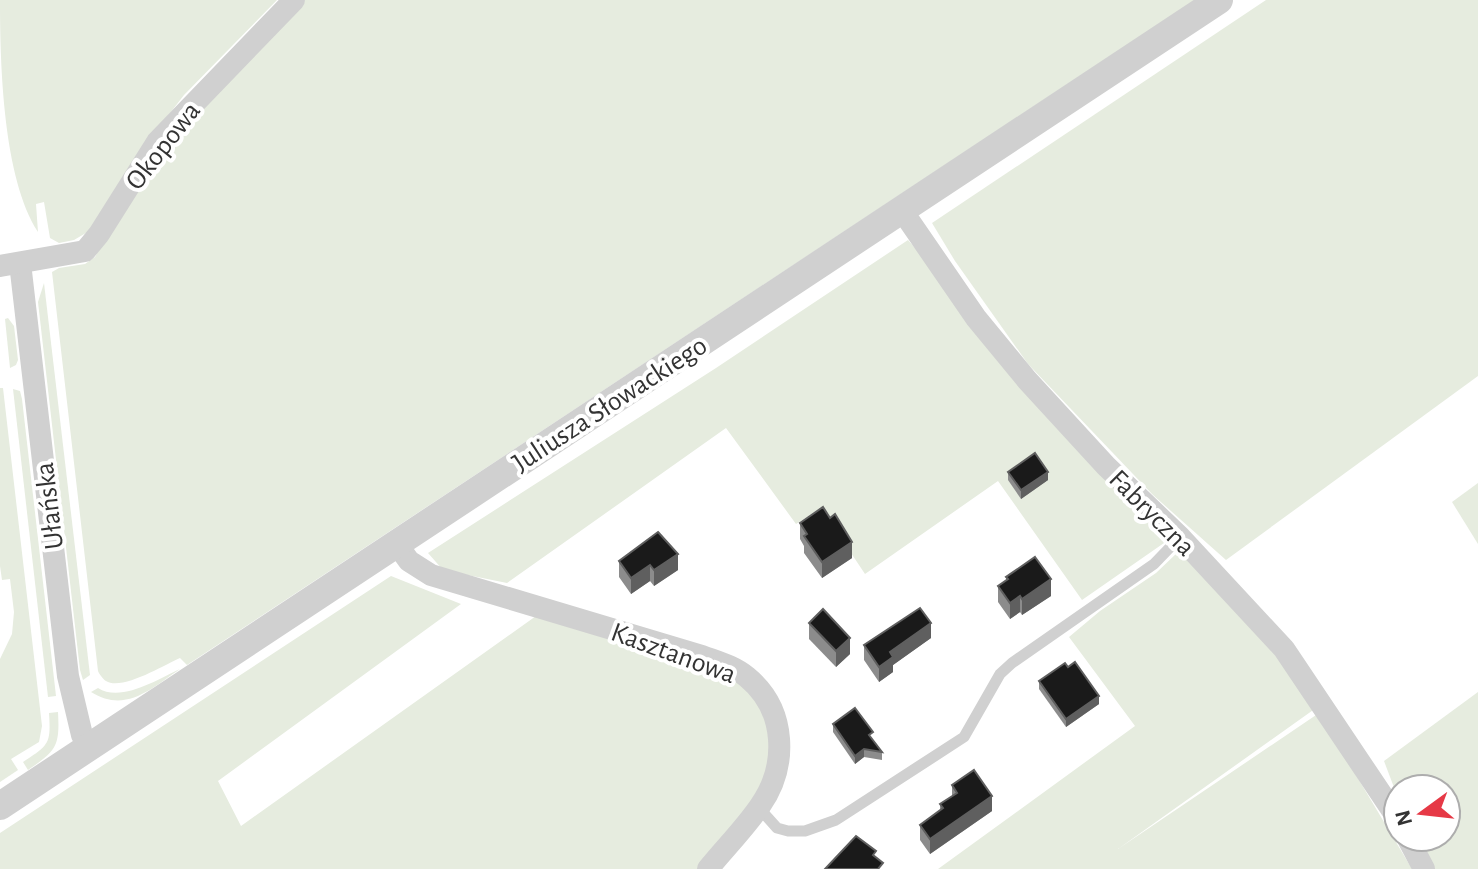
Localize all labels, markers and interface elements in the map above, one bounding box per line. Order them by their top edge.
street label: Okopowa [121,97,206,195]
street label: Juliusza Słowackiego [508,331,712,478]
street label: Ułańska [31,461,69,551]
street label: Fabryczna [1103,465,1200,562]
street label: Kasztanowa [607,618,740,689]
north arrow [1382,773,1462,853]
text: N [1391,808,1416,828]

